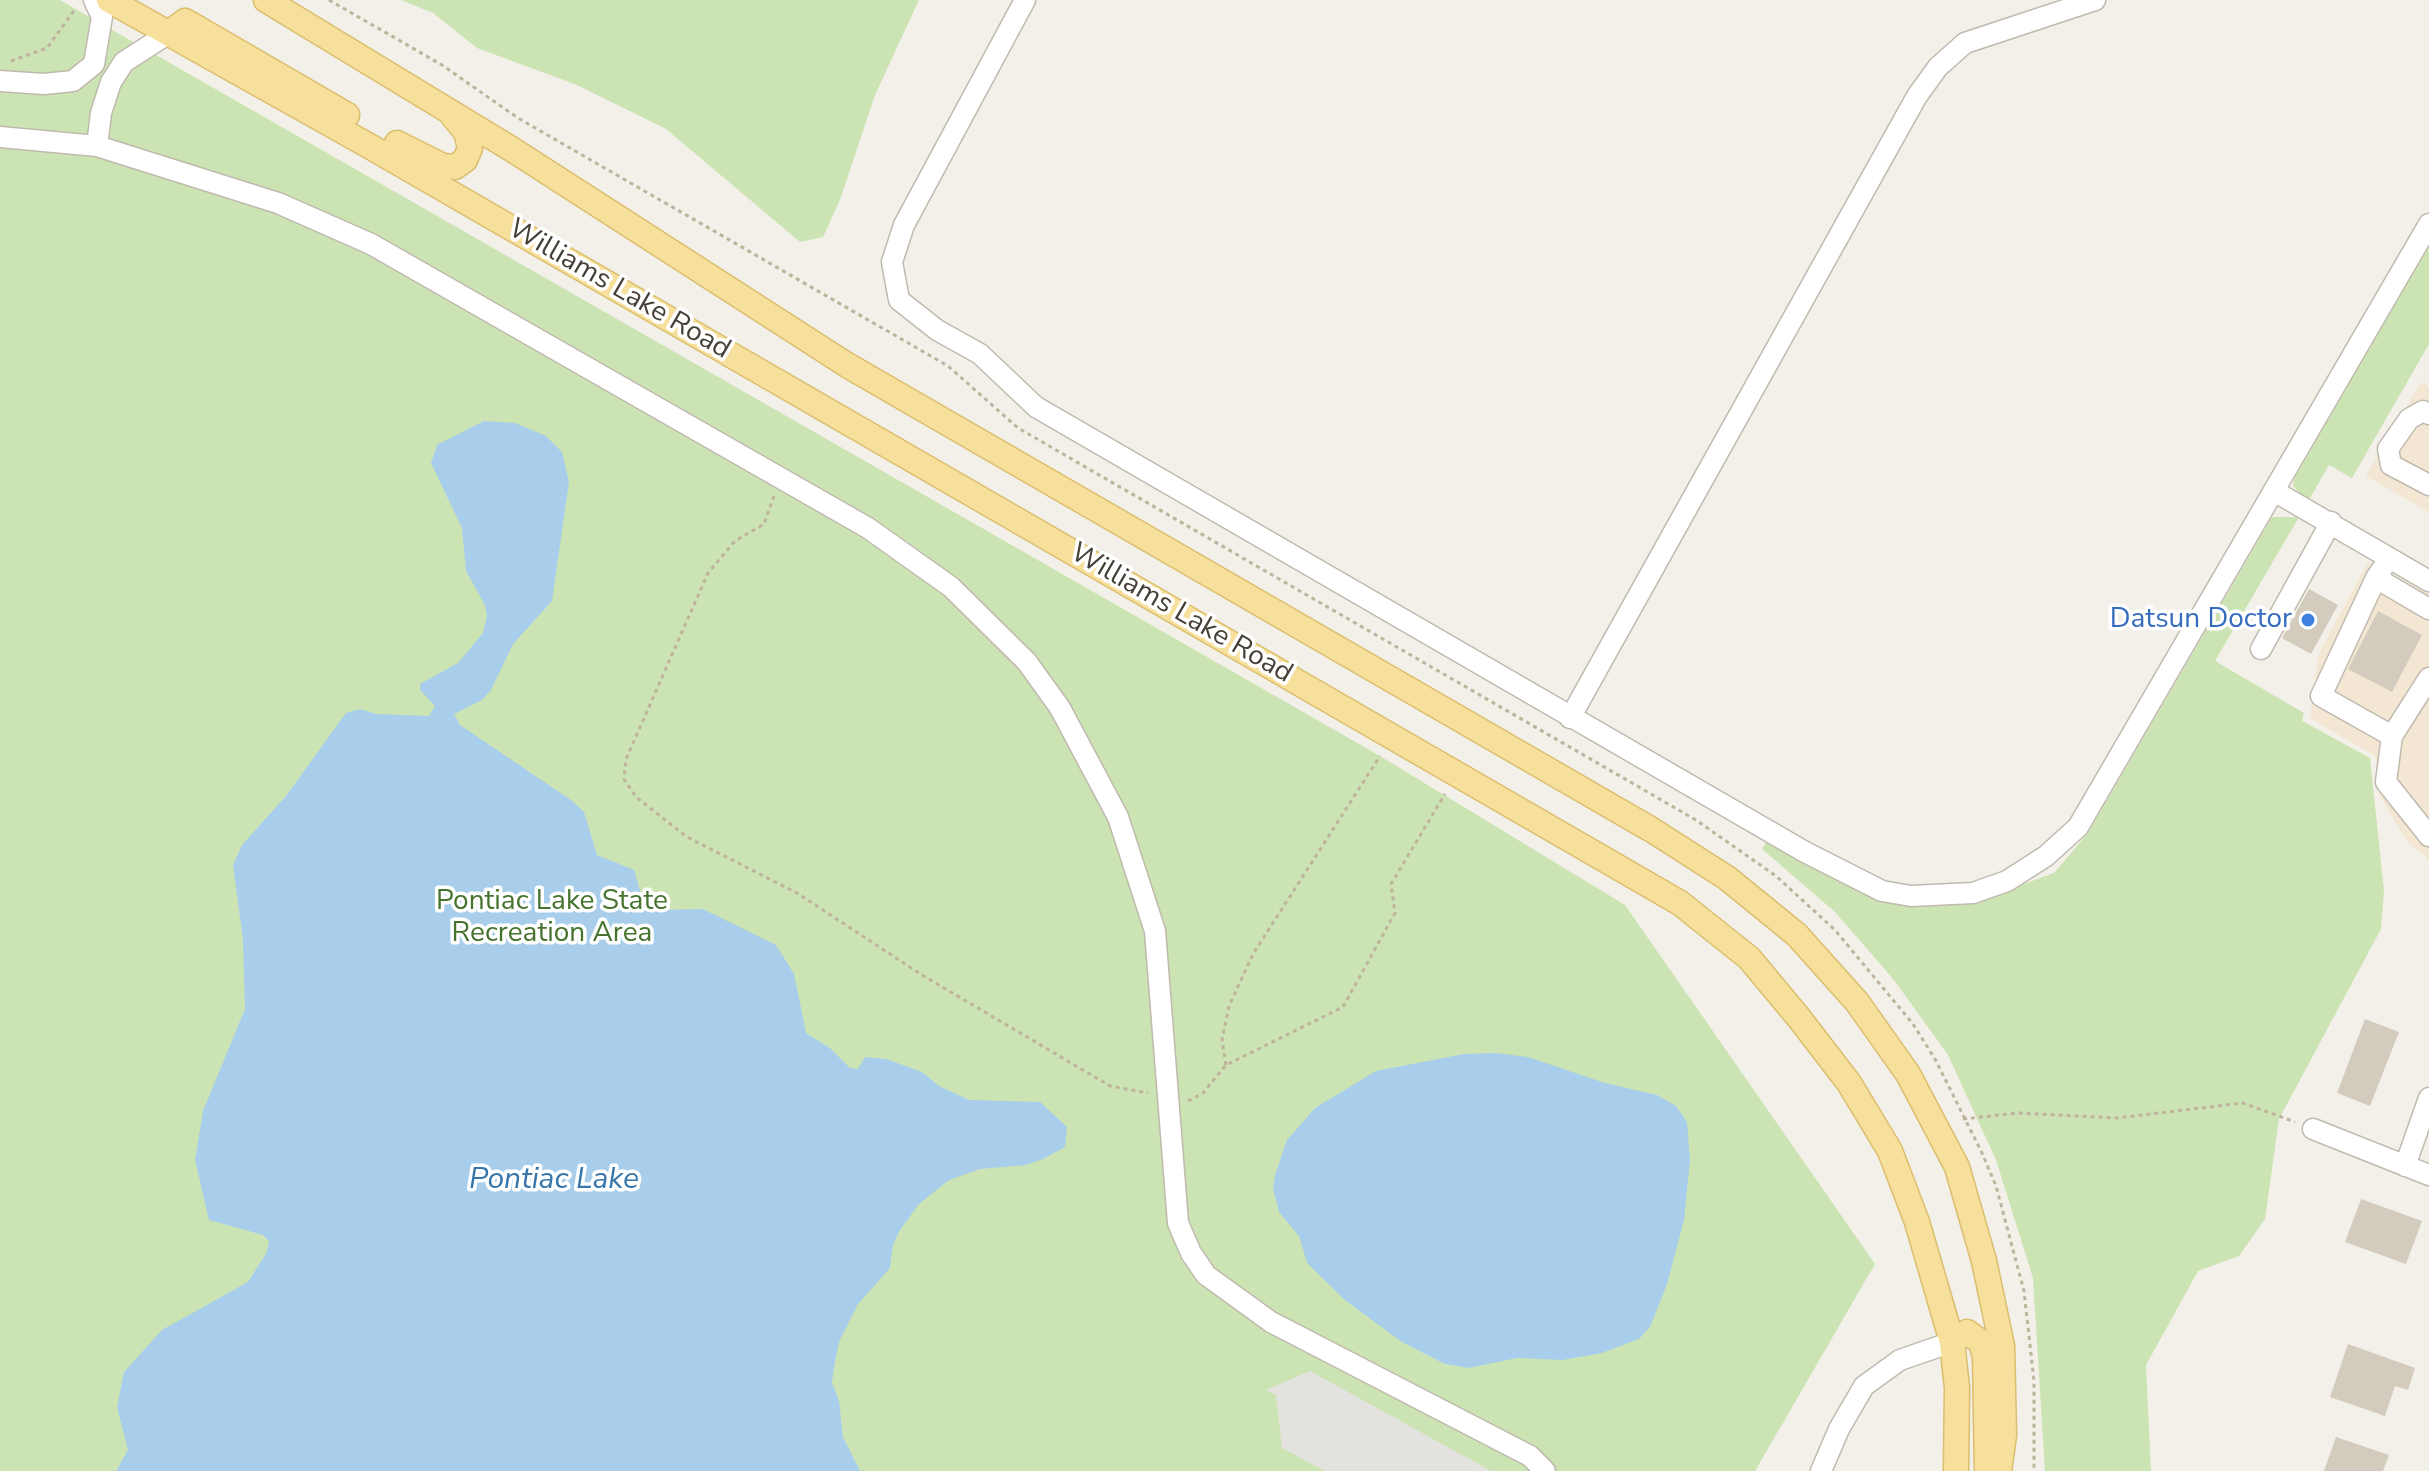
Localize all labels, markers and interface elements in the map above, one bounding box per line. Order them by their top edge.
street label: Williams Lake Road [502,213,736,367]
street label: Williams Lake Road [1064,537,1298,691]
place label: Datsun Doctor [2110,603,2292,637]
marker: Datsun Doctor [2299,611,2317,629]
park label: Pontiac Lake State Recreation Area [436,885,668,951]
water label: Pontiac Lake [469,1163,639,1199]

